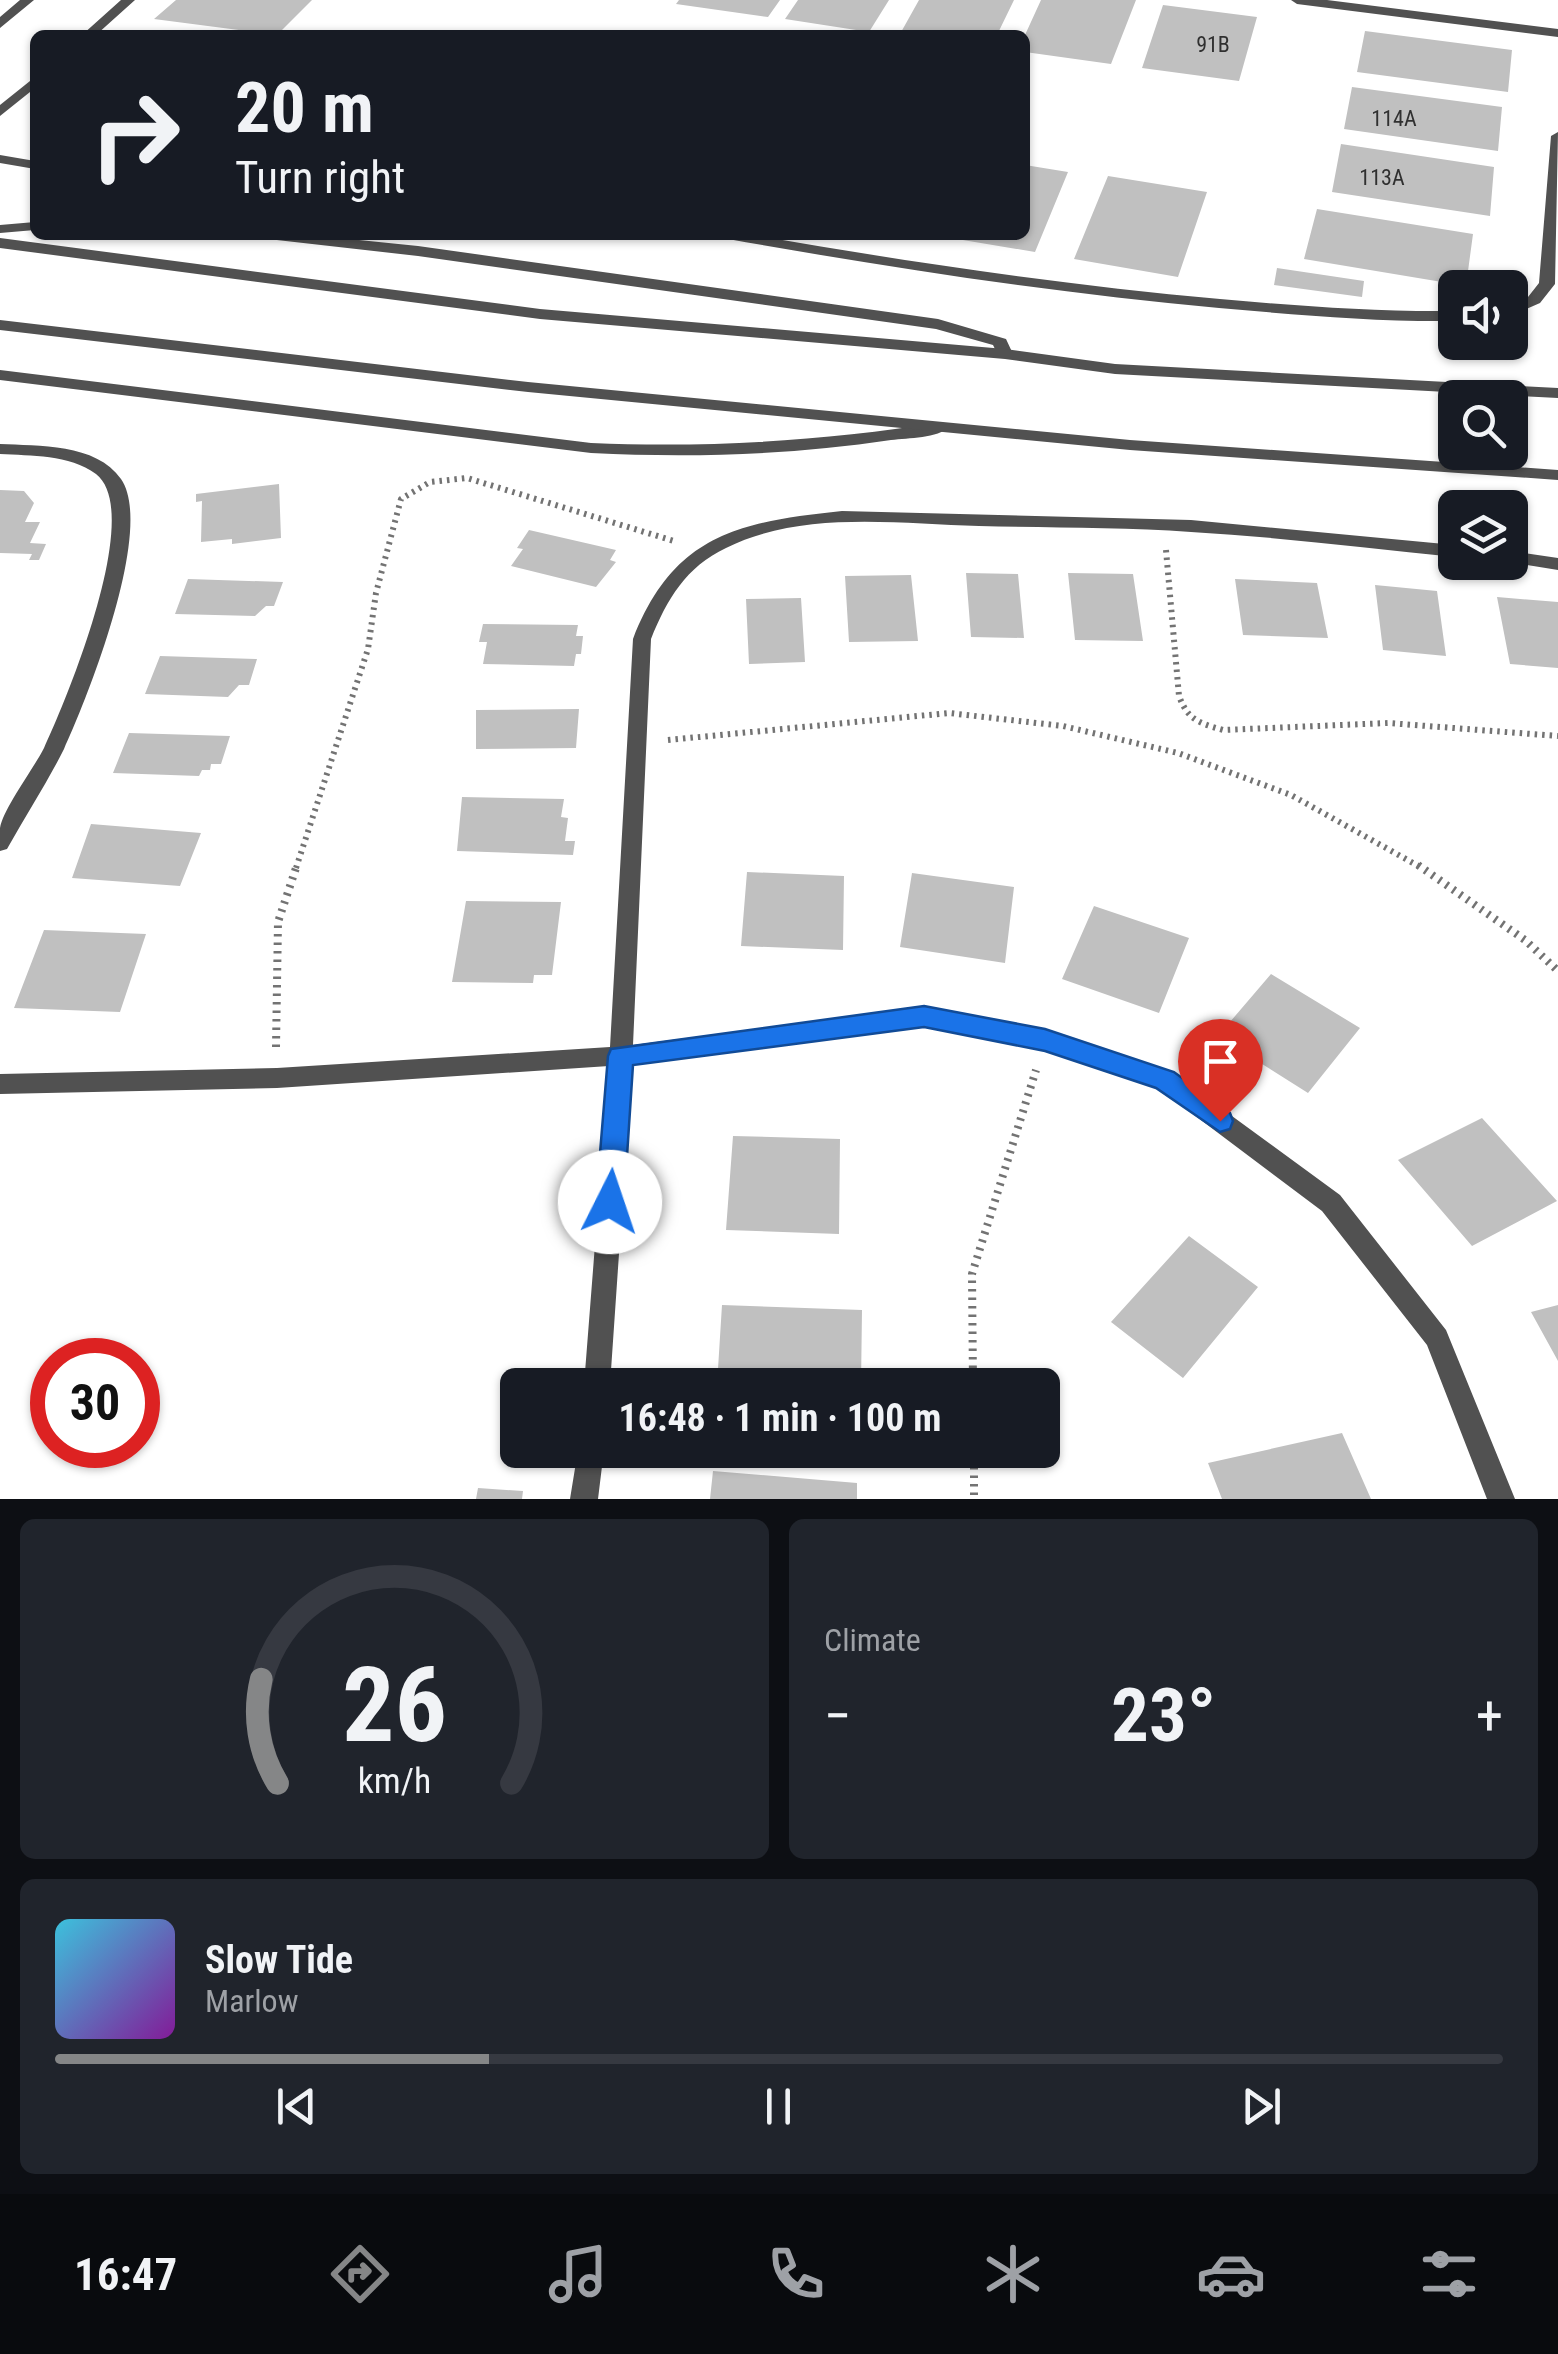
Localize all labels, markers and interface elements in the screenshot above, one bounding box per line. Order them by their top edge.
house number: 91B [1196,32,1230,57]
text: 20 m [235,67,374,149]
icon: right [70,70,200,200]
house number: 114A [1371,106,1417,131]
text: Turn right [235,151,405,204]
house number: 113A [1359,165,1405,190]
map controls [1438,270,1528,580]
button: sound [1438,270,1528,360]
button: search [1438,380,1528,470]
button: layers [1438,490,1528,580]
pin [1178,1019,1263,1122]
icon: arrive [1193,1034,1248,1089]
position arrow [558,1150,662,1254]
speed limit sign: 30 [30,1338,160,1468]
text: 16:48 · 1 min · 100 m [619,1396,941,1440]
text: Climate [824,1621,921,1659]
text: 26 [342,1645,447,1766]
text: 23° [1111,1671,1216,1759]
text: − [824,1684,852,1748]
text: + [1476,1684,1503,1748]
text: km/h [358,1760,431,1802]
text: Slow Tide [205,1938,353,1982]
text: Marlow [205,1982,298,2020]
icon: previous [269,2079,324,2134]
icon: pause [751,2079,806,2134]
icon: next [1234,2079,1289,2134]
icon: directions [325,2239,395,2309]
icon: music [543,2239,613,2309]
icon: phone [761,2239,831,2309]
icon: climate [978,2239,1048,2309]
icon: car [1196,2239,1266,2309]
icon: filters [1414,2239,1484,2309]
text: 16:47 [74,2248,177,2301]

